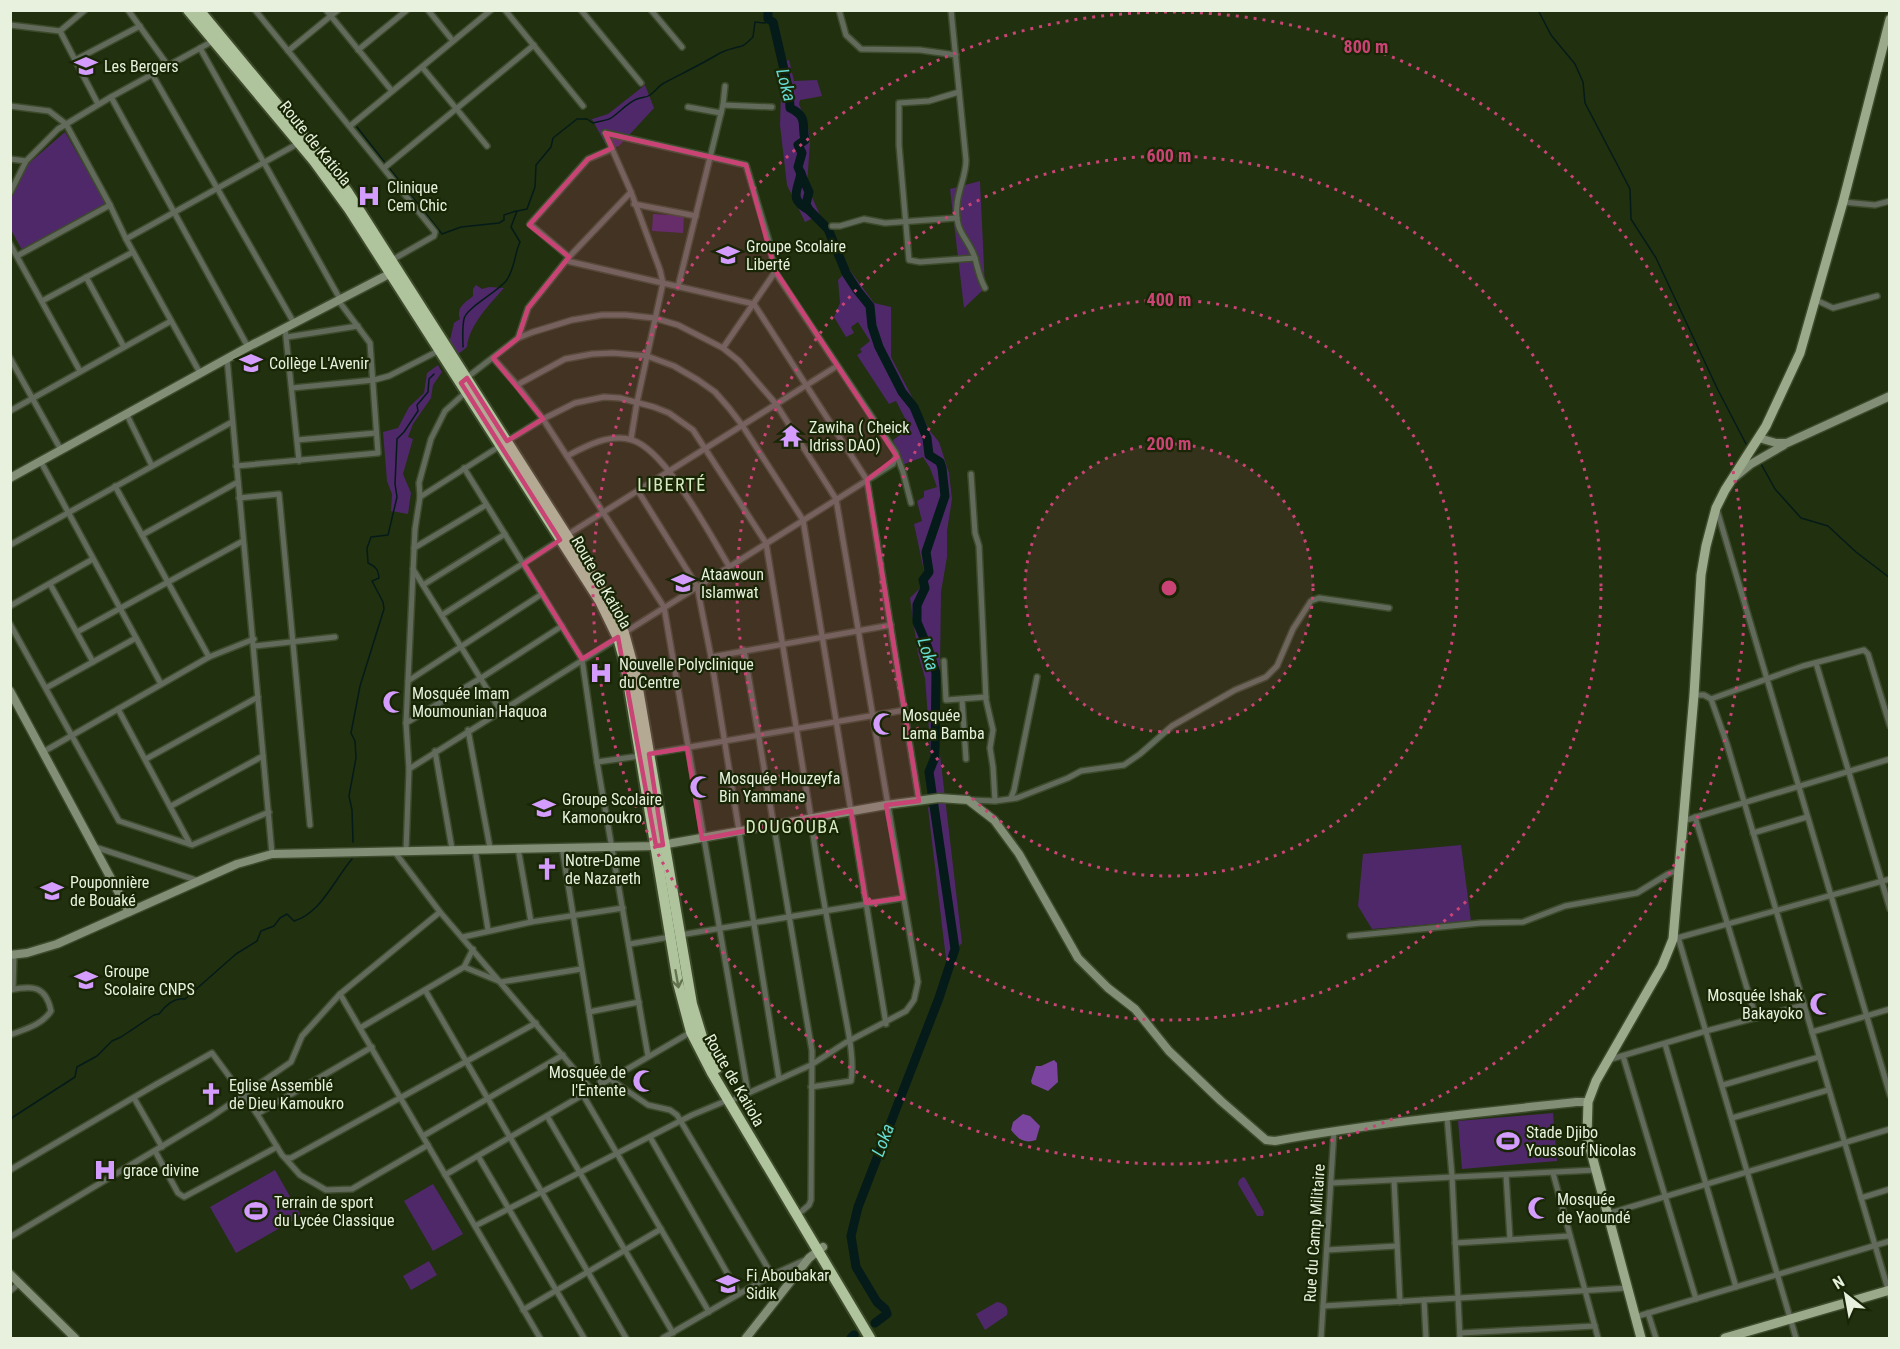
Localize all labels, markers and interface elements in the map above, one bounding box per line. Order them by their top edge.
text: 800 m [1344,36,1388,57]
school or university icon: Les Bergers [73,53,99,79]
place label: Les Bergers [104,57,179,76]
water label: Loka [772,66,801,104]
street label: Route de Katiola [276,97,356,189]
text: 600 m [1147,145,1191,166]
place label: Clinique Cem Chic [387,178,447,215]
hospital icon: Clinique Cem Chic [356,183,382,209]
place label: Groupe Scolaire Liberté [746,237,846,274]
school or university icon: Groupe Scolaire Liberté [715,242,741,268]
text: 400 m [1147,289,1191,310]
school or university icon: Collège L'Avenir [238,350,264,376]
place label: Collège L'Avenir [269,354,369,373]
place label: Zawiha ( Cheick Idriss DAO) [809,418,910,455]
temple icon: Zawiha ( Cheick Idriss DAO) [778,423,804,449]
text: 200 m [1147,433,1191,454]
district label: LIBERTÉ [637,474,707,495]
street label: Route de Katiola [567,533,636,632]
place label: Ataawoun Islamwat [701,565,764,602]
school or university icon: Ataawoun Islamwat [670,570,696,596]
centre of rings [1159,578,1179,598]
water label: Loka [913,635,944,673]
place label: Nouvelle Polyclinique du Centre [619,655,754,692]
hospital icon: Nouvelle Polyclinique du Centre [588,660,614,686]
place label: Mosquée Imam Moumounian Haquoa [412,684,547,721]
mosque icon: Mosquée Imam Moumounian Haquoa [381,689,407,715]
place label: Mosquée Lama Bamba [902,706,985,743]
mosque icon: Mosquée Lama Bamba [871,711,897,737]
place label: Mosquée Houzeyfa Bin Yammane [719,769,840,806]
mosque icon: Mosquée Houzeyfa Bin Yammane [688,774,714,800]
place label: Groupe Scolaire Kamonoukro [562,790,662,827]
school or university icon: Groupe Scolaire Kamonoukro [531,795,557,821]
district label: DOUGOUBA [746,816,840,837]
place label: Notre-Dame de Nazareth [565,851,641,888]
church icon: Notre-Dame de Nazareth [534,856,560,882]
place label: Pouponnière de Bouaké [70,873,149,910]
school or university icon: Pouponnière de Bouaké [39,878,65,904]
place label: Groupe Scolaire CNPS [104,962,195,999]
school or university icon: Groupe Scolaire CNPS [73,967,99,993]
one-way arrow [672,969,683,988]
place label: Mosquée Ishak Bakayoko [1707,986,1804,1023]
mosque icon: Mosquée Ishak Bakayoko [1808,991,1834,1017]
street label: Route de Katiola [700,1031,769,1130]
place label: Mosquée de l'Entente [549,1063,626,1100]
mosque icon: Mosquée de l'Entente [631,1068,657,1094]
place label: Eglise Assemblé de Dieu Kamoukro [229,1076,344,1113]
church icon: Eglise Assemblé de Dieu Kamoukro [198,1081,224,1107]
water label: Loka [867,1121,898,1159]
place label: Stade Djibo Youssouf Nicolas [1526,1123,1636,1160]
sports icon: Stade Djibo Youssouf Nicolas [1495,1128,1521,1154]
hospital icon: grace divine [92,1157,118,1183]
place label: grace divine [123,1161,199,1180]
street label: Rue du Camp Militaire [1300,1163,1329,1303]
place label: Mosquée de Yaoundé [1557,1190,1631,1227]
place label: Terrain de sport du Lycée Classique [274,1193,394,1230]
mosque icon: Mosquée de Yaoundé [1526,1195,1552,1221]
sports icon: Terrain de sport du Lycée Classique [243,1198,269,1224]
north arrow [1816,1265,1876,1325]
place label: Fi Aboubakar Sidik [746,1266,829,1303]
school or university icon: Fi Aboubakar Sidik [715,1271,741,1297]
text: N [1829,1272,1848,1293]

